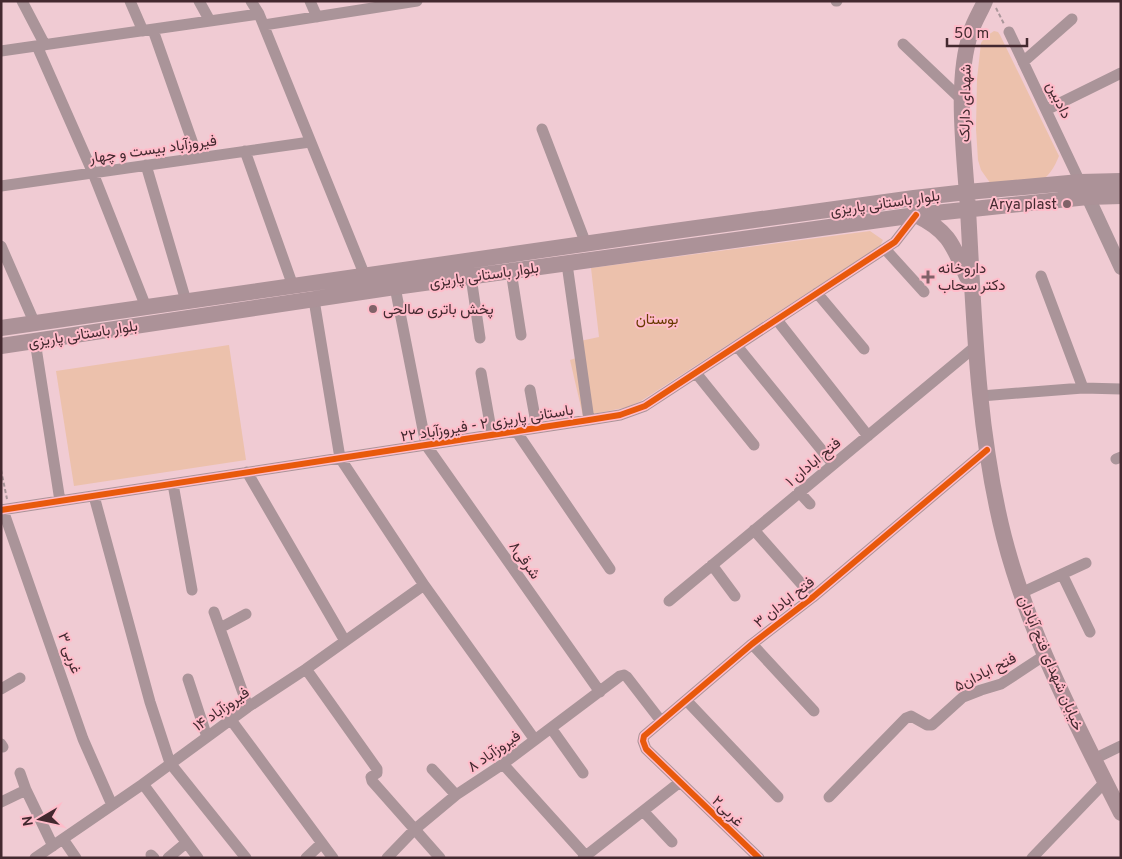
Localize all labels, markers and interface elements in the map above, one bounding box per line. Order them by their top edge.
scale bar [947,15,1027,47]
text: 50 m [954,25,989,44]
street label: شهدای دارلک [956,64,977,142]
street label: دادبین [1041,79,1075,122]
street label: فیروزآباد بیست و چهار [87,132,218,169]
street label: بلوار باستانی پاریزی [829,187,941,222]
place label: Arya plast [989,196,1057,215]
marker: Arya plast [1061,198,1073,210]
street label: بلوار باستانی پاریزی [428,259,540,294]
place label: داروخانه دکتر سحاب [938,260,1005,296]
marker: داروخانه دکتر سحاب [922,271,934,283]
place label: پخش باتری صالحی [383,301,494,320]
marker: پخش باتری صالحی [367,303,379,315]
park label: بوستان [636,311,678,330]
street label: بلوار باستانی پاریزی [27,317,139,354]
street label: باستانی پاریزی ۲ - فیروزآباد ۲۲ [400,401,575,448]
street label: فتح ابادان ۱ [782,434,846,492]
street label: شرقی۸ [504,538,544,584]
street label: فتح ابادان ۳ [751,573,819,633]
street label: خیابان شهدای فتح آبادان [1013,593,1087,734]
street label: غربی ۳ [52,630,85,677]
street label: فتح ابادان۵ [951,649,1020,697]
street label: فیروزآباد ۱۴ [190,684,254,737]
street label: فیروزآباد ۸ [465,727,525,777]
street label: غربی۲ [707,793,747,832]
north arrow [15,794,65,844]
text: N [19,814,38,827]

